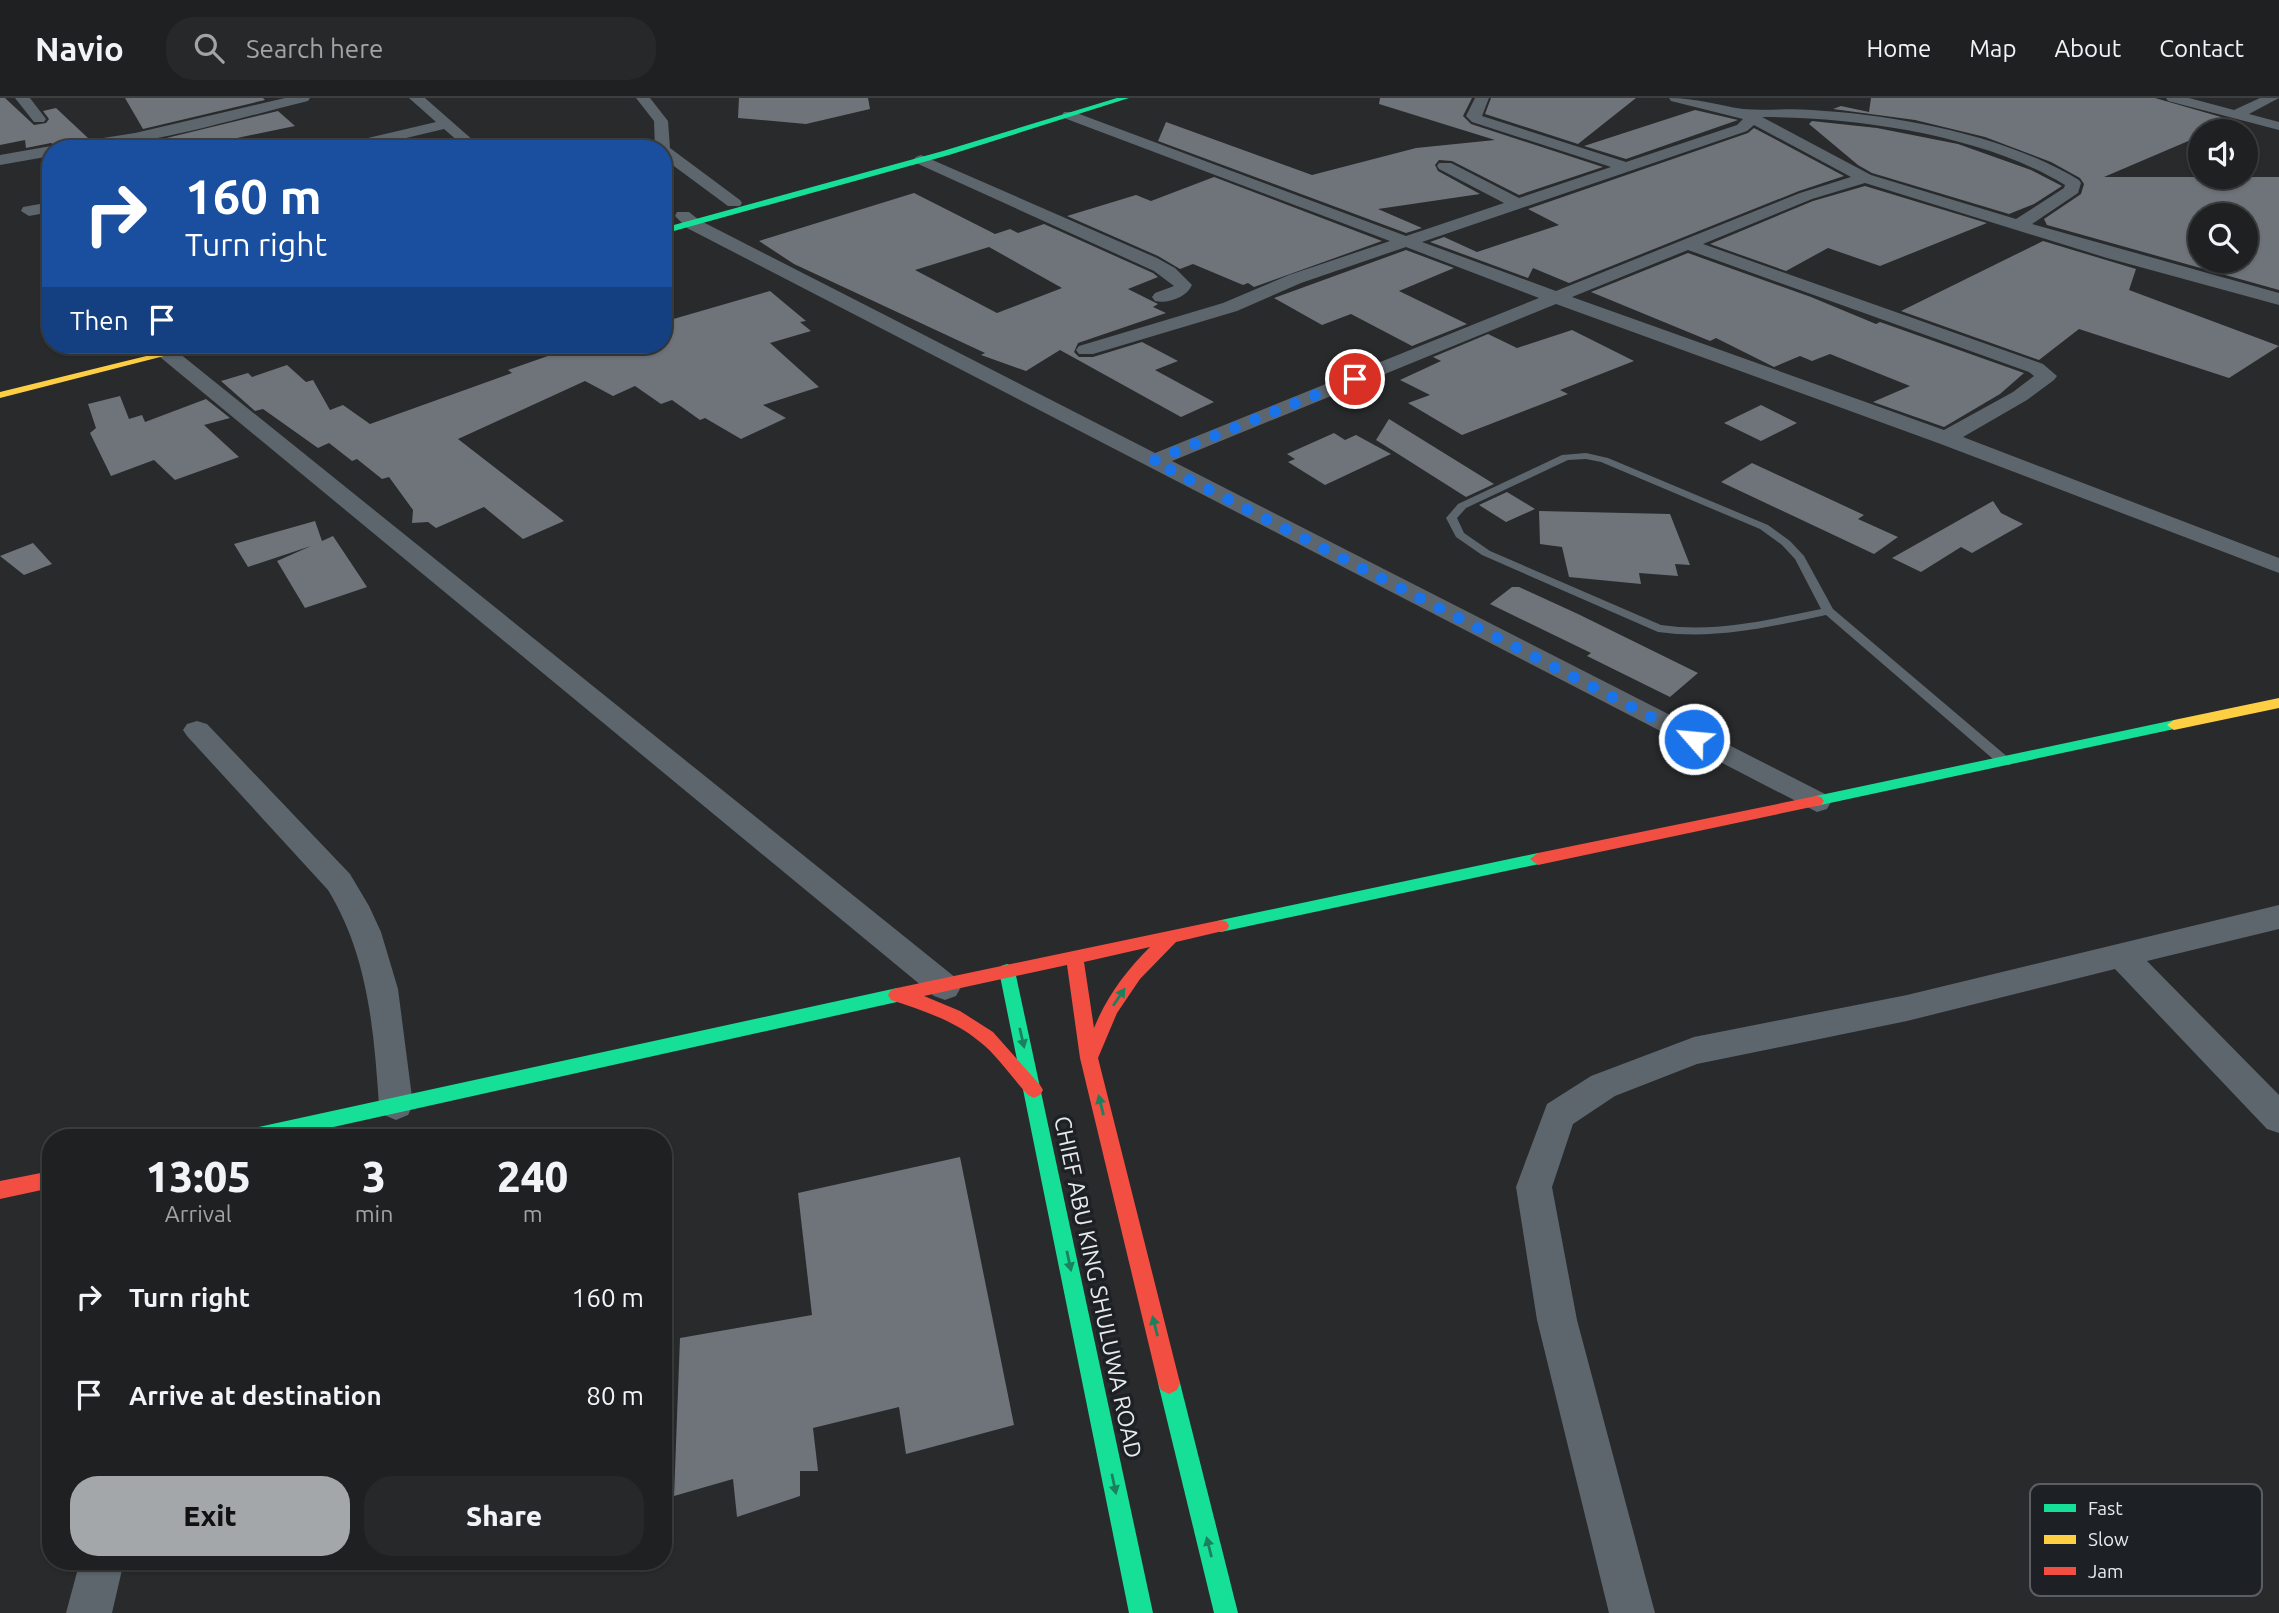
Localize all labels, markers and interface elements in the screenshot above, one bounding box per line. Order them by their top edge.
search box [166,17,656,80]
icon: search [190,29,228,67]
text: Navio [35,30,124,67]
text: Search here [246,34,383,63]
text: Home [1866,35,1931,62]
text: Map [1969,35,2016,62]
text: About [2054,35,2121,62]
text: Contact [2159,35,2244,62]
map controls [2188,119,2258,273]
button: sound [2188,119,2258,189]
icon: right [70,168,161,259]
text: 160 m [185,168,322,223]
button: search [2188,203,2258,273]
text: Turn right [185,226,327,262]
icon: arrive [143,301,181,339]
text: Then [70,306,129,335]
pin [1325,349,1385,409]
icon: arrive [1336,360,1374,398]
position arrow [1657,702,1731,776]
one-way arrow [1112,988,1126,1006]
one-way arrow [1017,1027,1028,1049]
one-way arrow [1095,1094,1106,1116]
street label: CHIEF ABU KING SHULUWA ROAD [1050,1114,1147,1460]
text: 13:05 [146,1153,251,1200]
text: 3 [362,1153,386,1200]
text: 240 [497,1153,568,1200]
text: Arrival [165,1201,232,1226]
text: min [355,1201,393,1226]
text: m [523,1201,543,1226]
one-way arrow [1063,1250,1074,1272]
icon: right [70,1278,108,1316]
text: Turn right [129,1283,250,1312]
text: 160 m [572,1283,644,1312]
one-way arrow [1149,1315,1160,1337]
icon: arrive [70,1376,108,1414]
text: Arrive at destination [129,1381,382,1410]
text: 80 m [586,1381,644,1410]
one-way arrow [1109,1473,1120,1495]
button: Exit [70,1476,350,1556]
button: Share [364,1476,644,1556]
legend [2030,1484,2262,1596]
text: Fast [2088,1497,2123,1519]
text: Slow [2088,1528,2129,1550]
one-way arrow [1203,1536,1214,1558]
text: Jam [2088,1560,2124,1582]

